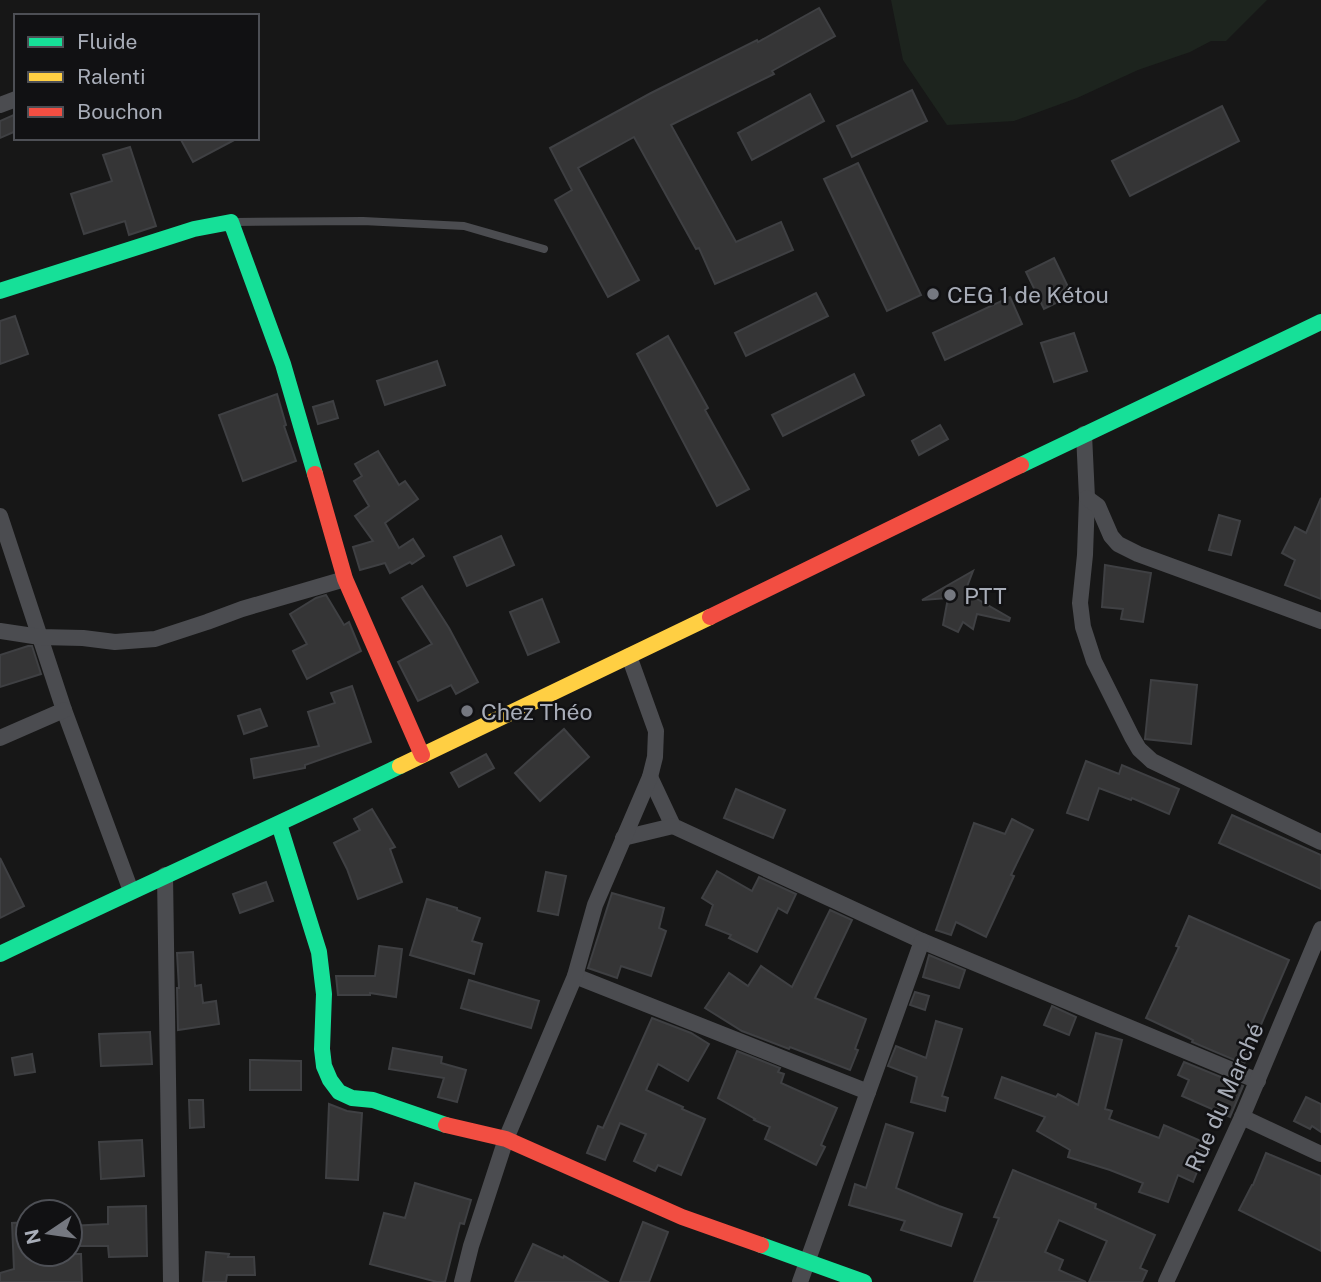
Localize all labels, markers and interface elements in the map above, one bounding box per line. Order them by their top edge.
legend [14,14,259,140]
text: Fluide [77,29,137,54]
text: Ralenti [77,64,145,89]
text: Bouchon [77,99,163,124]
place label: CEG 1 de Kétou [947,281,1109,308]
marker: CEG 1 de Kétou [925,286,941,302]
place label: PTT [964,582,1007,609]
marker: PTT [942,587,958,603]
place label: Chez Théo [481,698,592,725]
marker: Chez Théo [459,703,475,719]
street label: Rue du Marché [1179,1018,1269,1176]
north arrow [14,1198,84,1268]
text: N [20,1227,45,1247]

